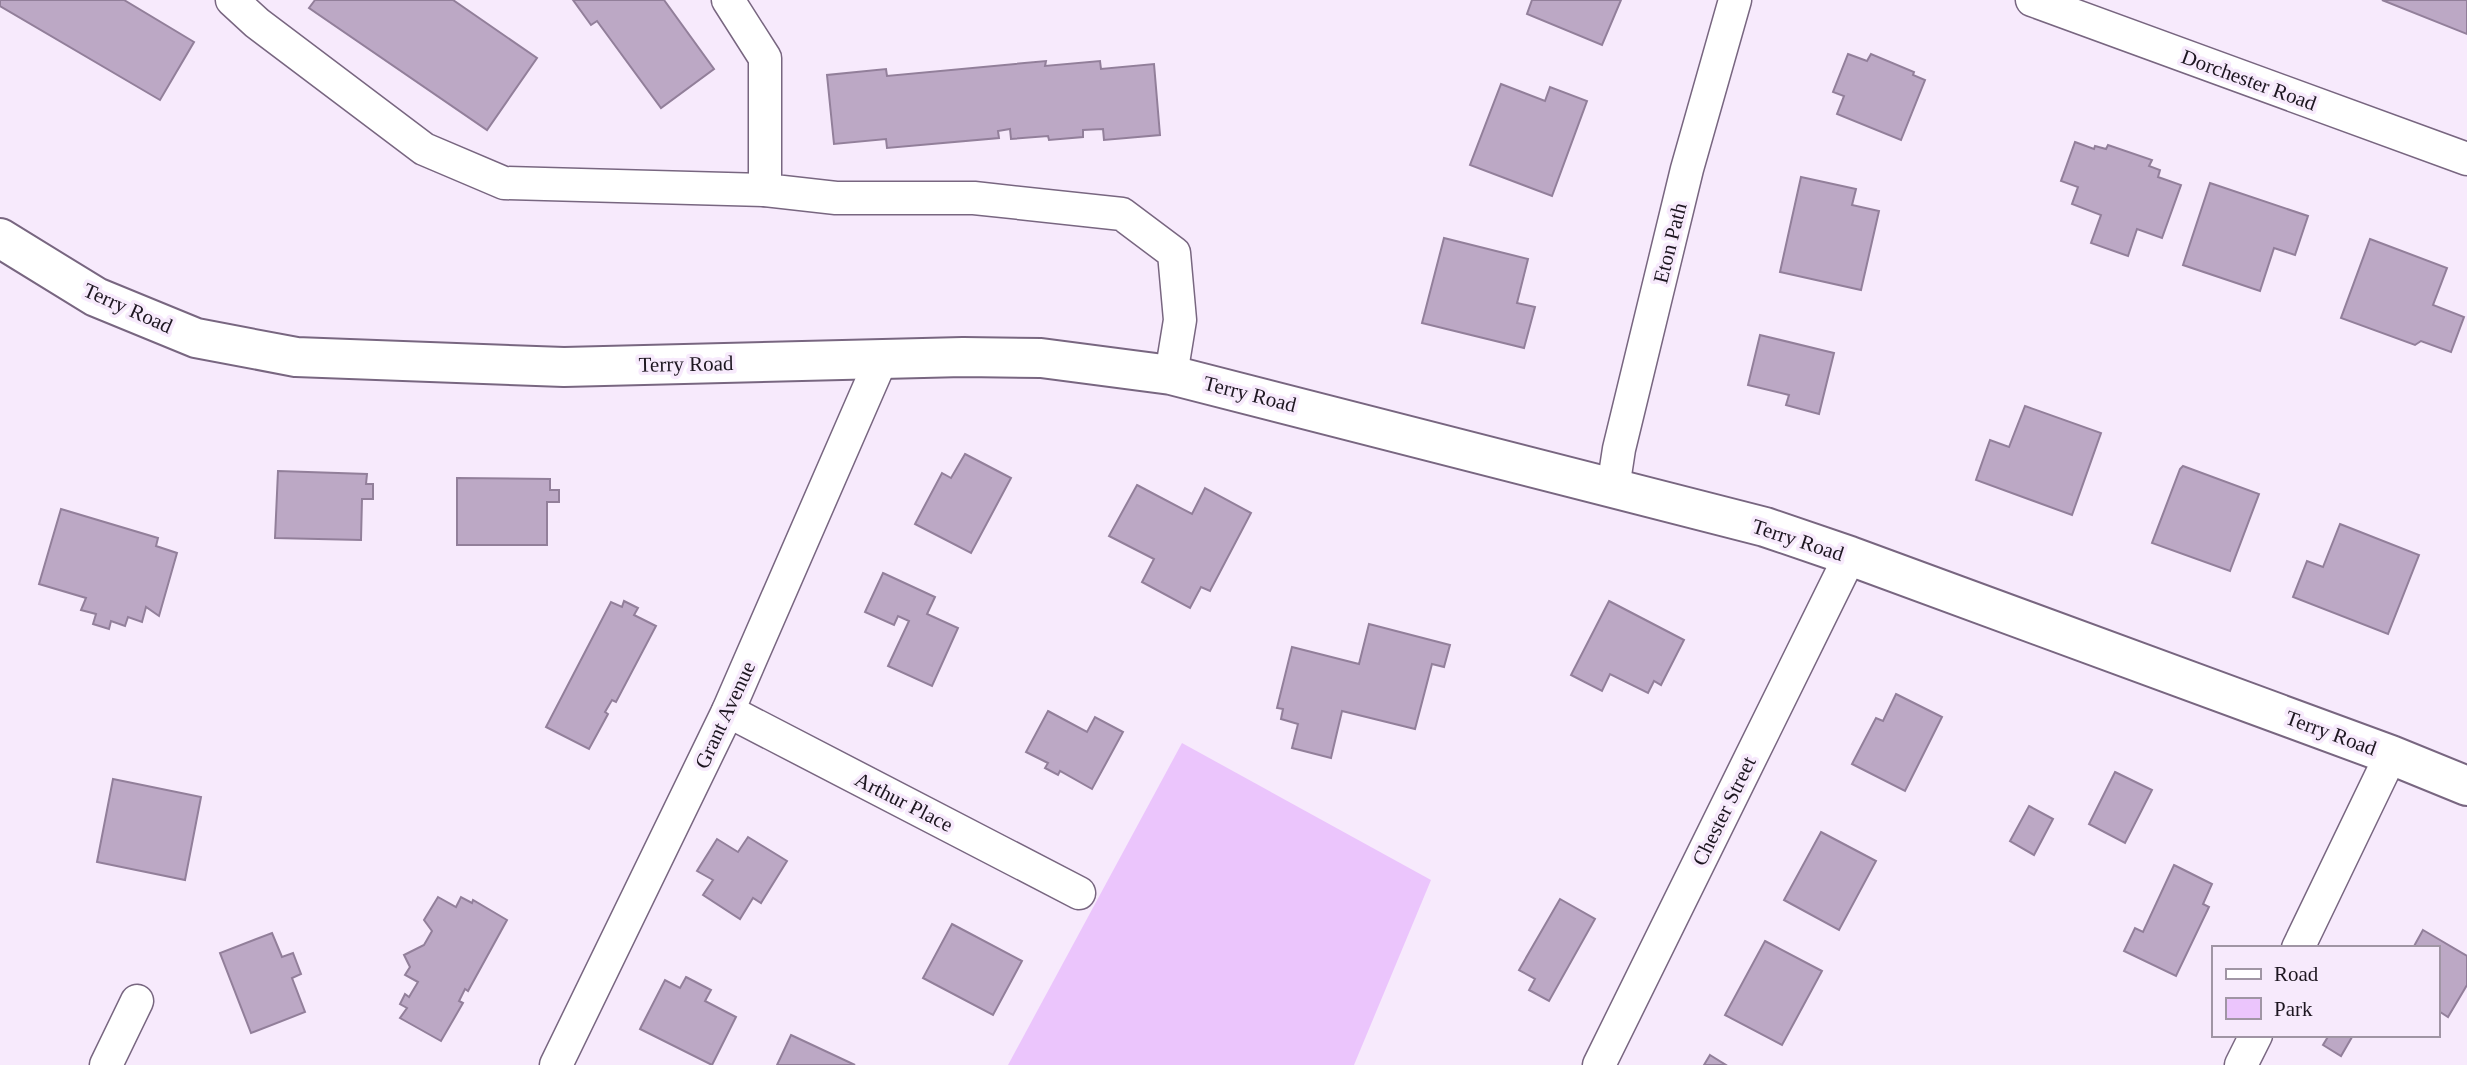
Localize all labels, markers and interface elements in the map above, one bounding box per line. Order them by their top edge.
street label: Dorchester Road [2178,44,2320,116]
street label: Eton Path [1648,200,1692,286]
street label: Terry Road [80,278,177,338]
street label: Terry Road [638,351,734,377]
street label: Terry Road [1201,371,1299,417]
street label: Terry Road [1749,514,1847,566]
street label: Grant Avenue [690,658,760,772]
street label: Terry Road [2282,706,2380,761]
street label: Chester Street [1687,752,1761,869]
street label: Arthur Place [851,767,957,837]
legend [2212,946,2439,1037]
text: Road [2274,962,2319,986]
text: Park [2274,997,2313,1021]

